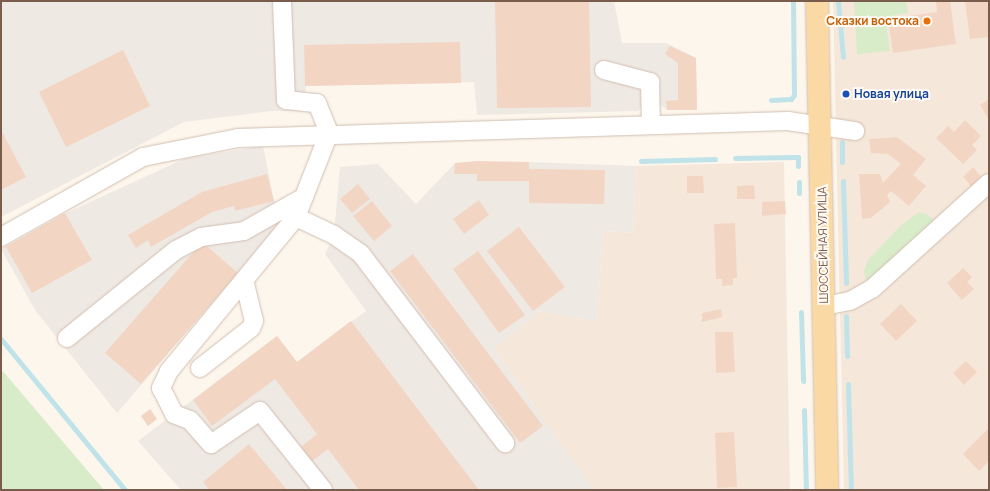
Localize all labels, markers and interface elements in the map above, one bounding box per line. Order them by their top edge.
place label: Сказки востока [826,14,919,28]
marker: Сказки востока [922,16,932,26]
place label: Новая улица [854,87,929,101]
marker: Новая улица [841,89,851,99]
street label: ШОССЕЙНАЯ УЛИЦА [815,186,831,304]

